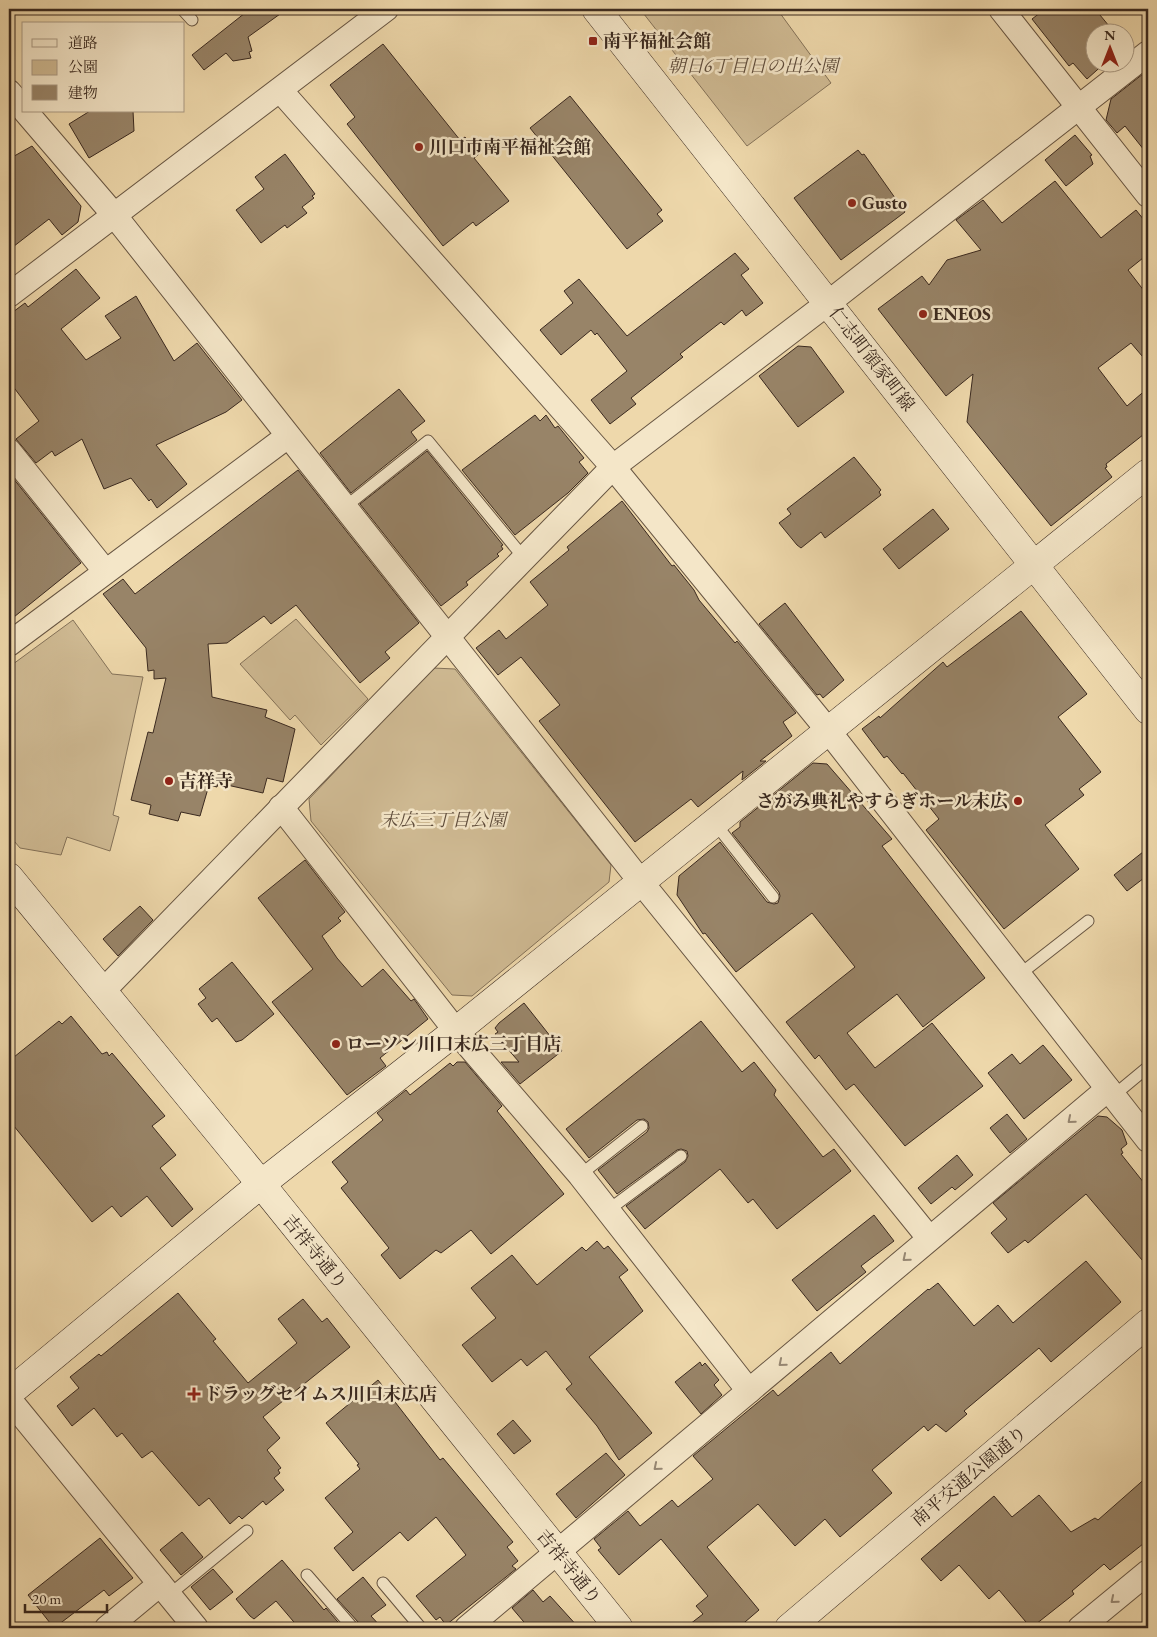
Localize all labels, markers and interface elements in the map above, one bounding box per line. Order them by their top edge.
legend [22,22,185,112]
north arrow [1084,22,1134,72]
text: N [1104,26,1116,44]
place label: 南平福祉会館 [603,29,711,52]
text: 道路 [68,33,98,52]
marker: 南平福祉会館 [587,35,599,47]
park label: 朝日6丁目日の出公園 [668,54,841,77]
text: 公園 [68,57,98,76]
text: 建物 [68,83,98,102]
place label: 川口市南平福祉会館 [429,135,591,158]
marker: 川口市南平福祉会館 [413,141,425,153]
place label: Gusto [862,191,907,214]
marker: Gusto [846,197,858,209]
street label: 仁志町領家町線 [825,302,920,415]
place label: ENEOS [933,302,991,325]
marker: ENEOS [917,308,929,320]
place label: 吉祥寺 [179,769,233,792]
marker: 吉祥寺 [163,775,175,787]
place label: さがみ典礼やすらぎホール末広 [756,789,1008,812]
marker: さがみ典礼やすらぎホール末広 [1012,795,1024,807]
park label: 末広三丁目公園 [380,808,509,831]
place label: ローソン川口末広三丁目店 [346,1032,561,1055]
marker: ローソン川口末広三丁目店 [330,1038,342,1050]
one-way arrow [1067,1115,1076,1124]
street label: 吉祥寺通り [278,1209,353,1294]
one-way arrow [902,1252,911,1261]
one-way arrow [779,1358,788,1366]
place label: ドラッグセイムス川口末広店 [204,1382,437,1405]
marker: ドラッグセイムス川口末広店 [188,1388,200,1400]
street label: 南平交通公園通り [906,1421,1031,1531]
one-way arrow [654,1462,663,1470]
street label: 吉祥寺通り [532,1524,607,1609]
scale bar [25,1582,108,1614]
text: 20 m [32,1589,61,1608]
one-way arrow [1111,1594,1120,1603]

